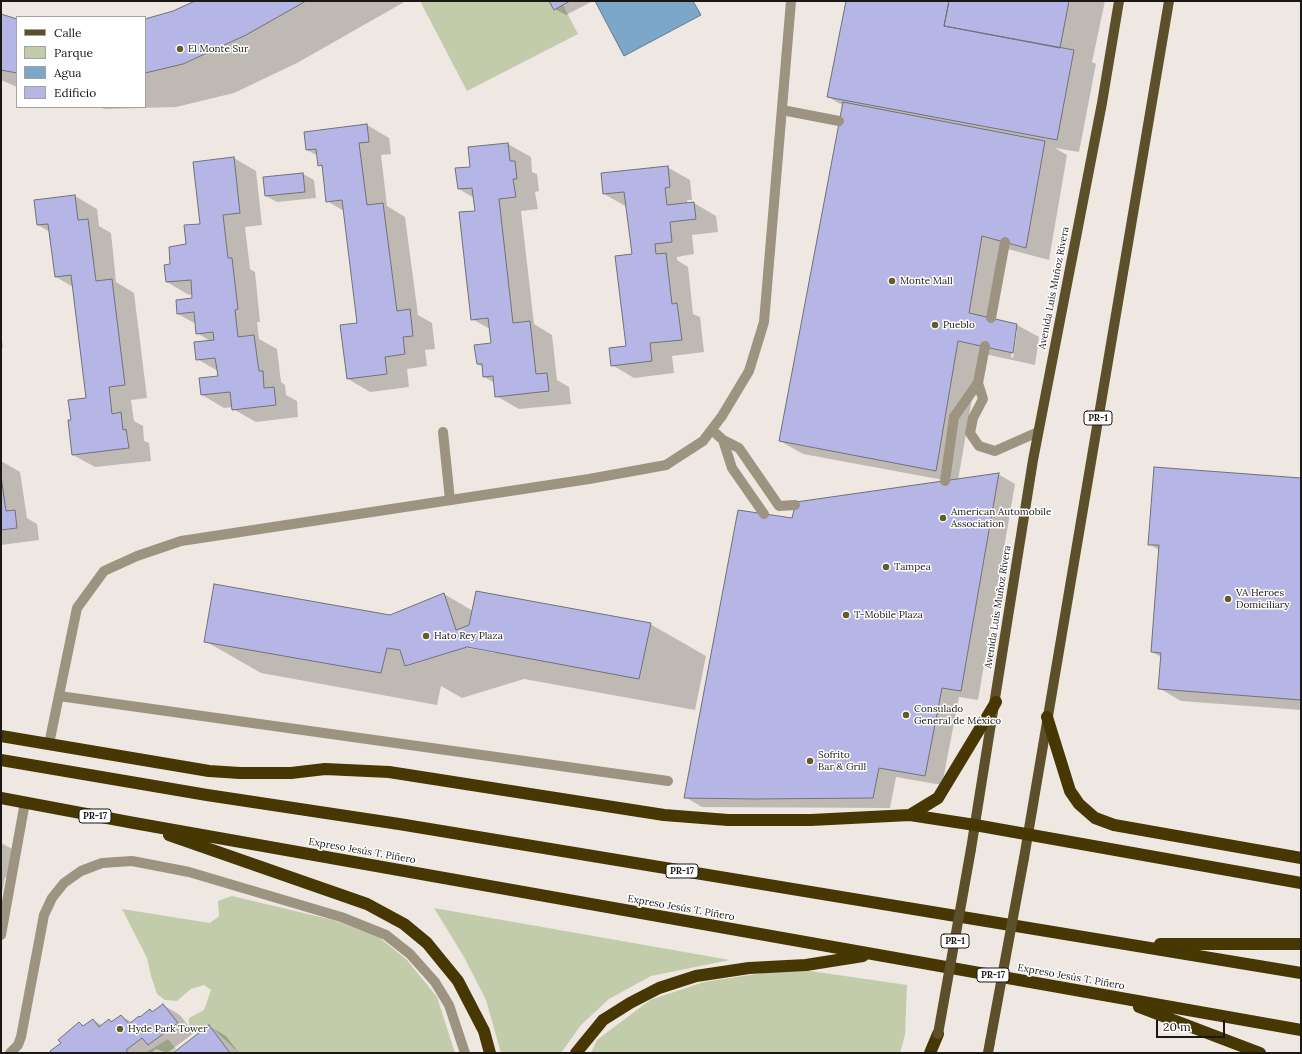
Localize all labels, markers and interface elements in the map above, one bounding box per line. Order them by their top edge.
legend [16,16,146,108]
text: Calle [54,25,82,40]
place label: El Monte Sur [188,43,248,55]
marker: El Monte Sur [175,44,185,54]
text: Parque [54,45,93,60]
text: Agua [54,65,82,80]
text: Edificio [54,85,96,100]
street label: Avenida Luis Muñoz Rivera [1036,226,1072,350]
place label: Monte Mall [900,275,953,287]
marker: Monte Mall [887,276,897,286]
place label: Pueblo [943,319,975,331]
marker: Pueblo [930,320,940,330]
road number: PR-1 [1084,411,1112,425]
place label: American Automobile Association [951,506,1051,530]
marker: American Automobile Association [938,513,948,523]
street label: Avenida Luis Muñoz Rivera [982,544,1014,670]
place label: Tampea [894,561,931,573]
marker: Tampea [881,562,891,572]
place label: VA Heroes Domiciliary [1236,587,1290,610]
marker: VA Heroes Domiciliary [1223,594,1233,604]
place label: T-Mobile Plaza [854,609,923,621]
marker: T-Mobile Plaza [841,610,851,620]
place label: Hato Rey Plaza [434,630,503,642]
marker: Hato Rey Plaza [421,631,431,641]
place label: Consulado General de México [914,703,1001,726]
marker: Consulado General de México [901,710,911,720]
place label: Sofrito Bar & Grill [818,749,866,772]
marker: Sofrito Bar & Grill [805,756,815,766]
road number: PR-17 [79,809,111,823]
street label: Expreso Jesús T. Piñero [307,836,417,866]
road number: PR-17 [666,864,698,878]
street label: Expreso Jesús T. Piñero [626,893,736,923]
road number: PR-1 [941,934,969,948]
street label: Expreso Jesús T. Piñero [1016,962,1126,992]
road number: PR-17 [977,968,1009,982]
scale bar [1158,1012,1227,1038]
text: 20 m [1163,1019,1191,1034]
place label: Hyde Park Tower [128,1023,208,1035]
marker: Hyde Park Tower [115,1024,125,1034]

